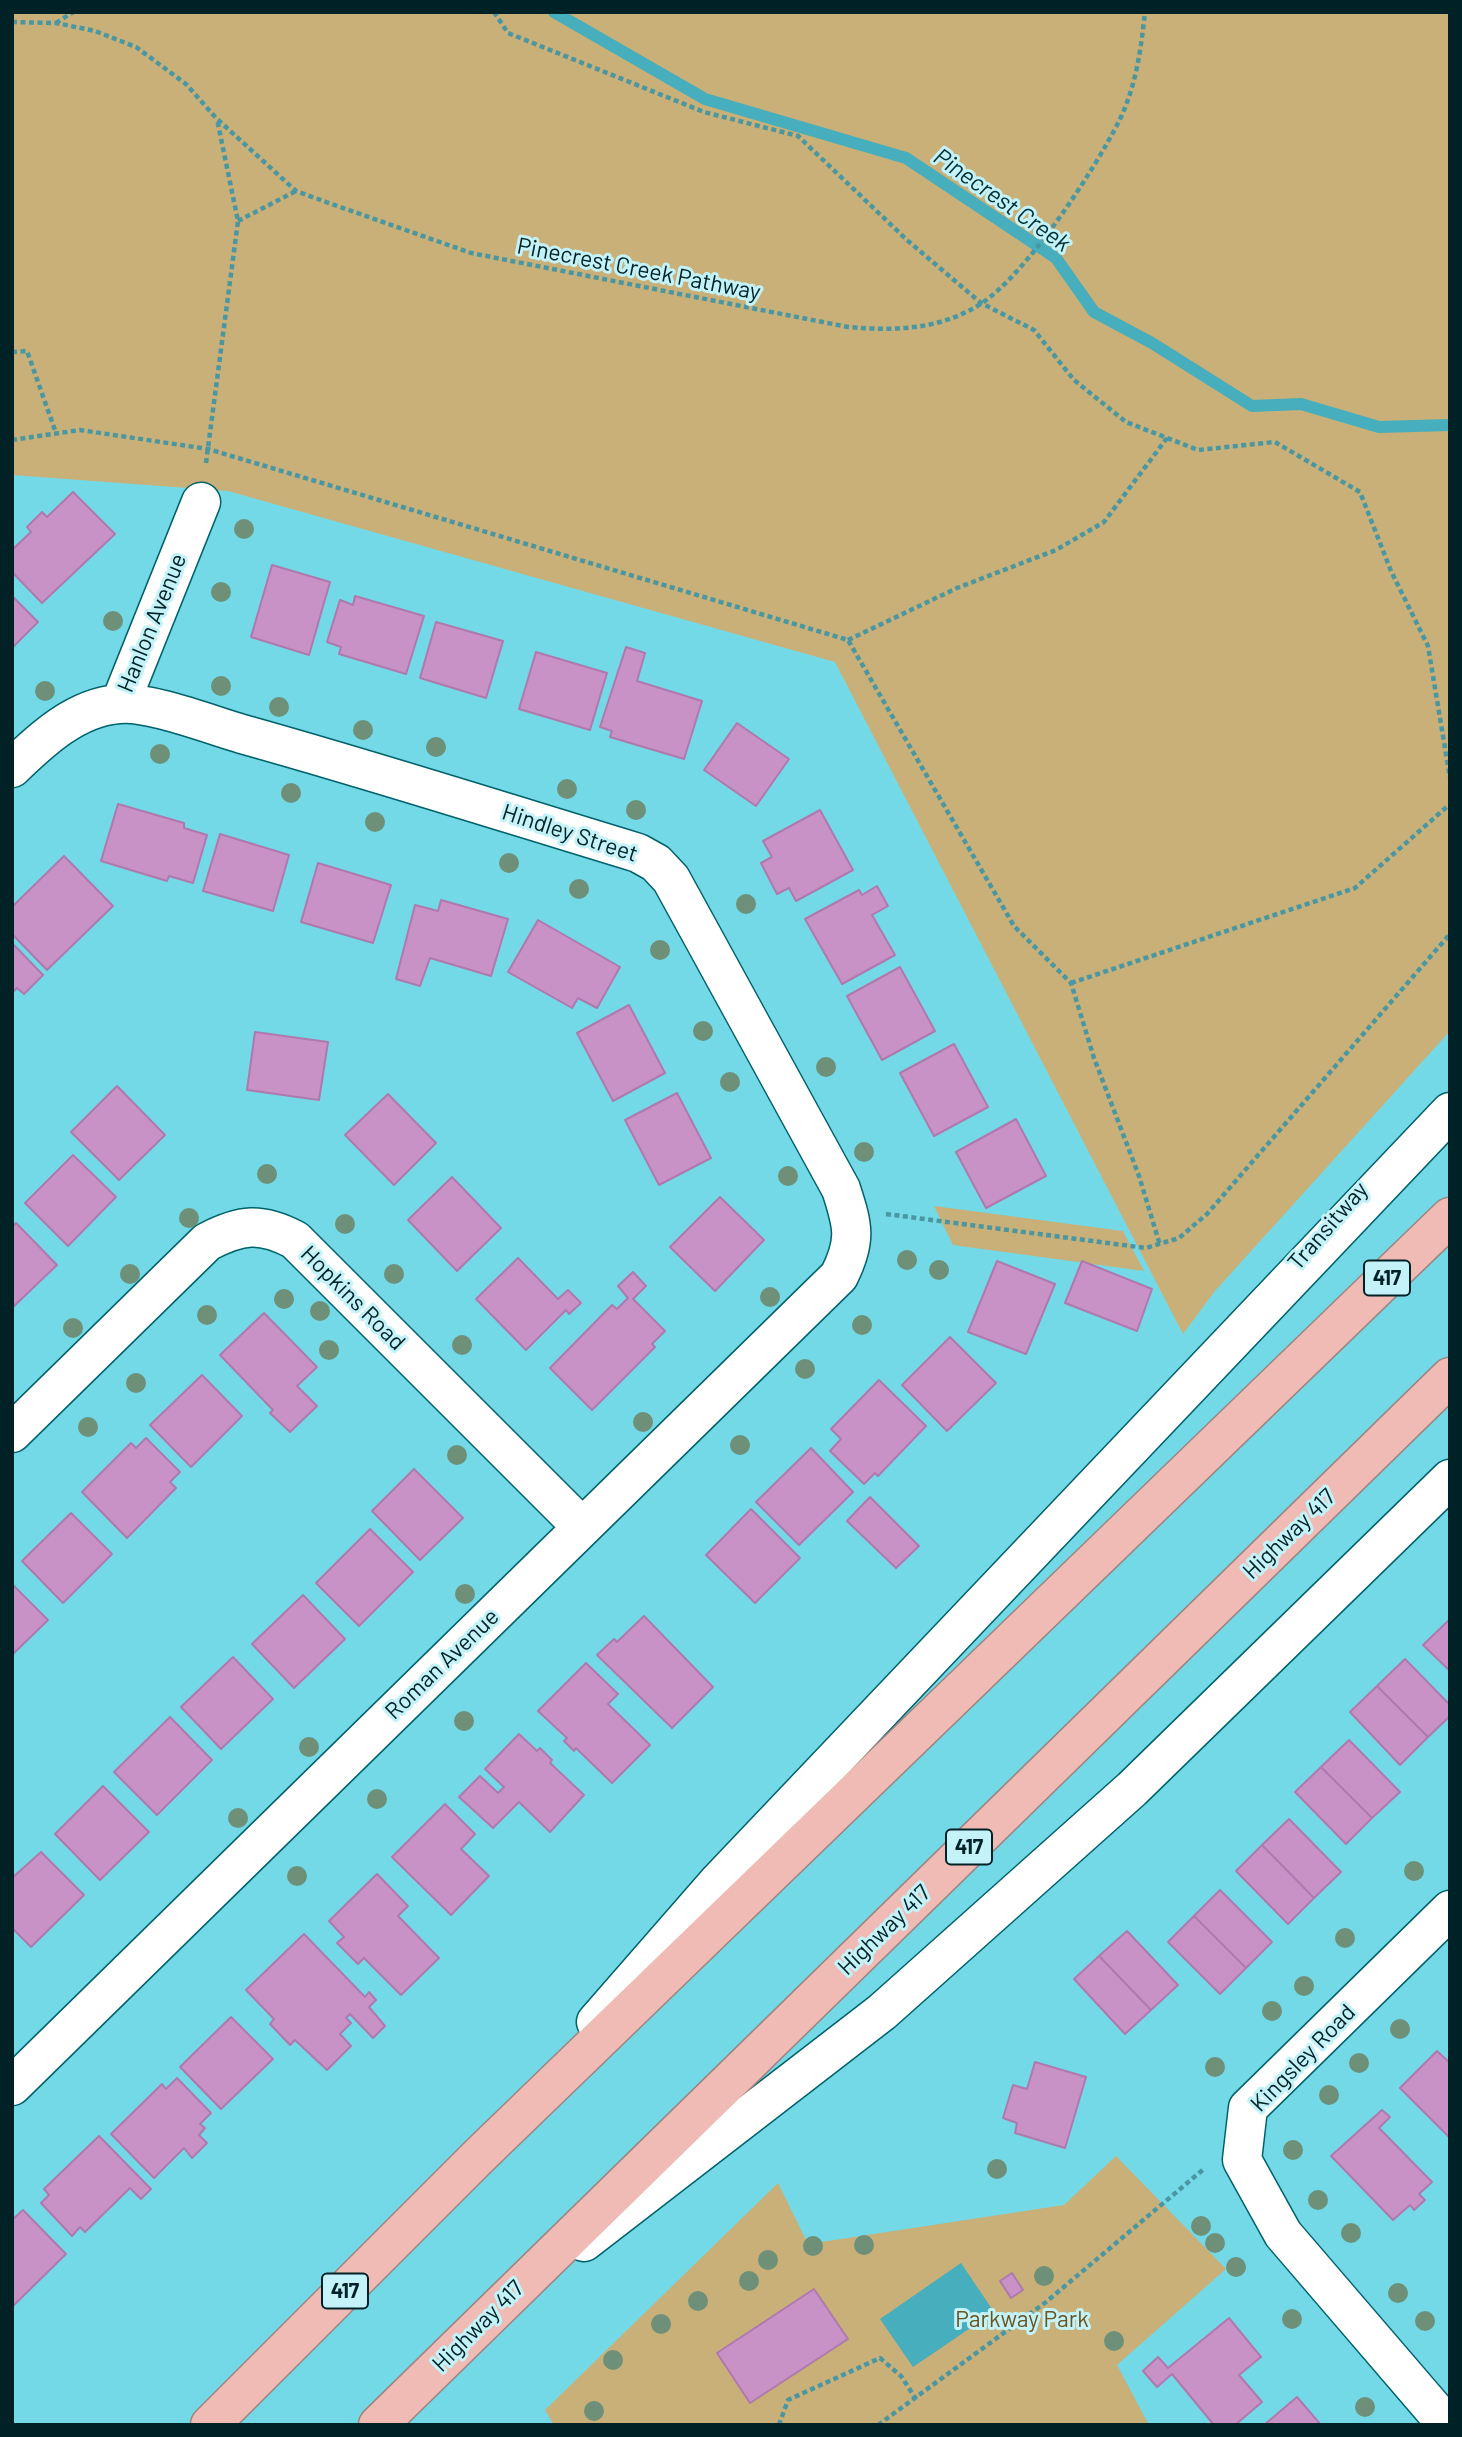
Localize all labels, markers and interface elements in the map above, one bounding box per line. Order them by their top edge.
water label: Pinecrest Creek [928,142,1076,258]
street label: Pinecrest Creek Pathway [515,232,763,306]
street label: Hanlon Avenue [112,550,192,696]
street label: Hindley Street [499,798,641,868]
street label: Transitway [1282,1176,1374,1276]
street label: Hopkins Road [295,1240,411,1356]
road number: 417 [1364,1260,1410,1296]
street label: Highway 417 [1237,1483,1341,1585]
street label: Roman Avenue [379,1603,505,1725]
road number: 417 [946,1829,992,1864]
street label: Highway 417 [832,1879,936,1981]
street label: Kingsley Road [1245,1998,1361,2118]
road number: 417 [322,2274,368,2308]
street label: Highway 417 [427,2275,529,2377]
park label: Parkway Park [955,2305,1089,2333]

